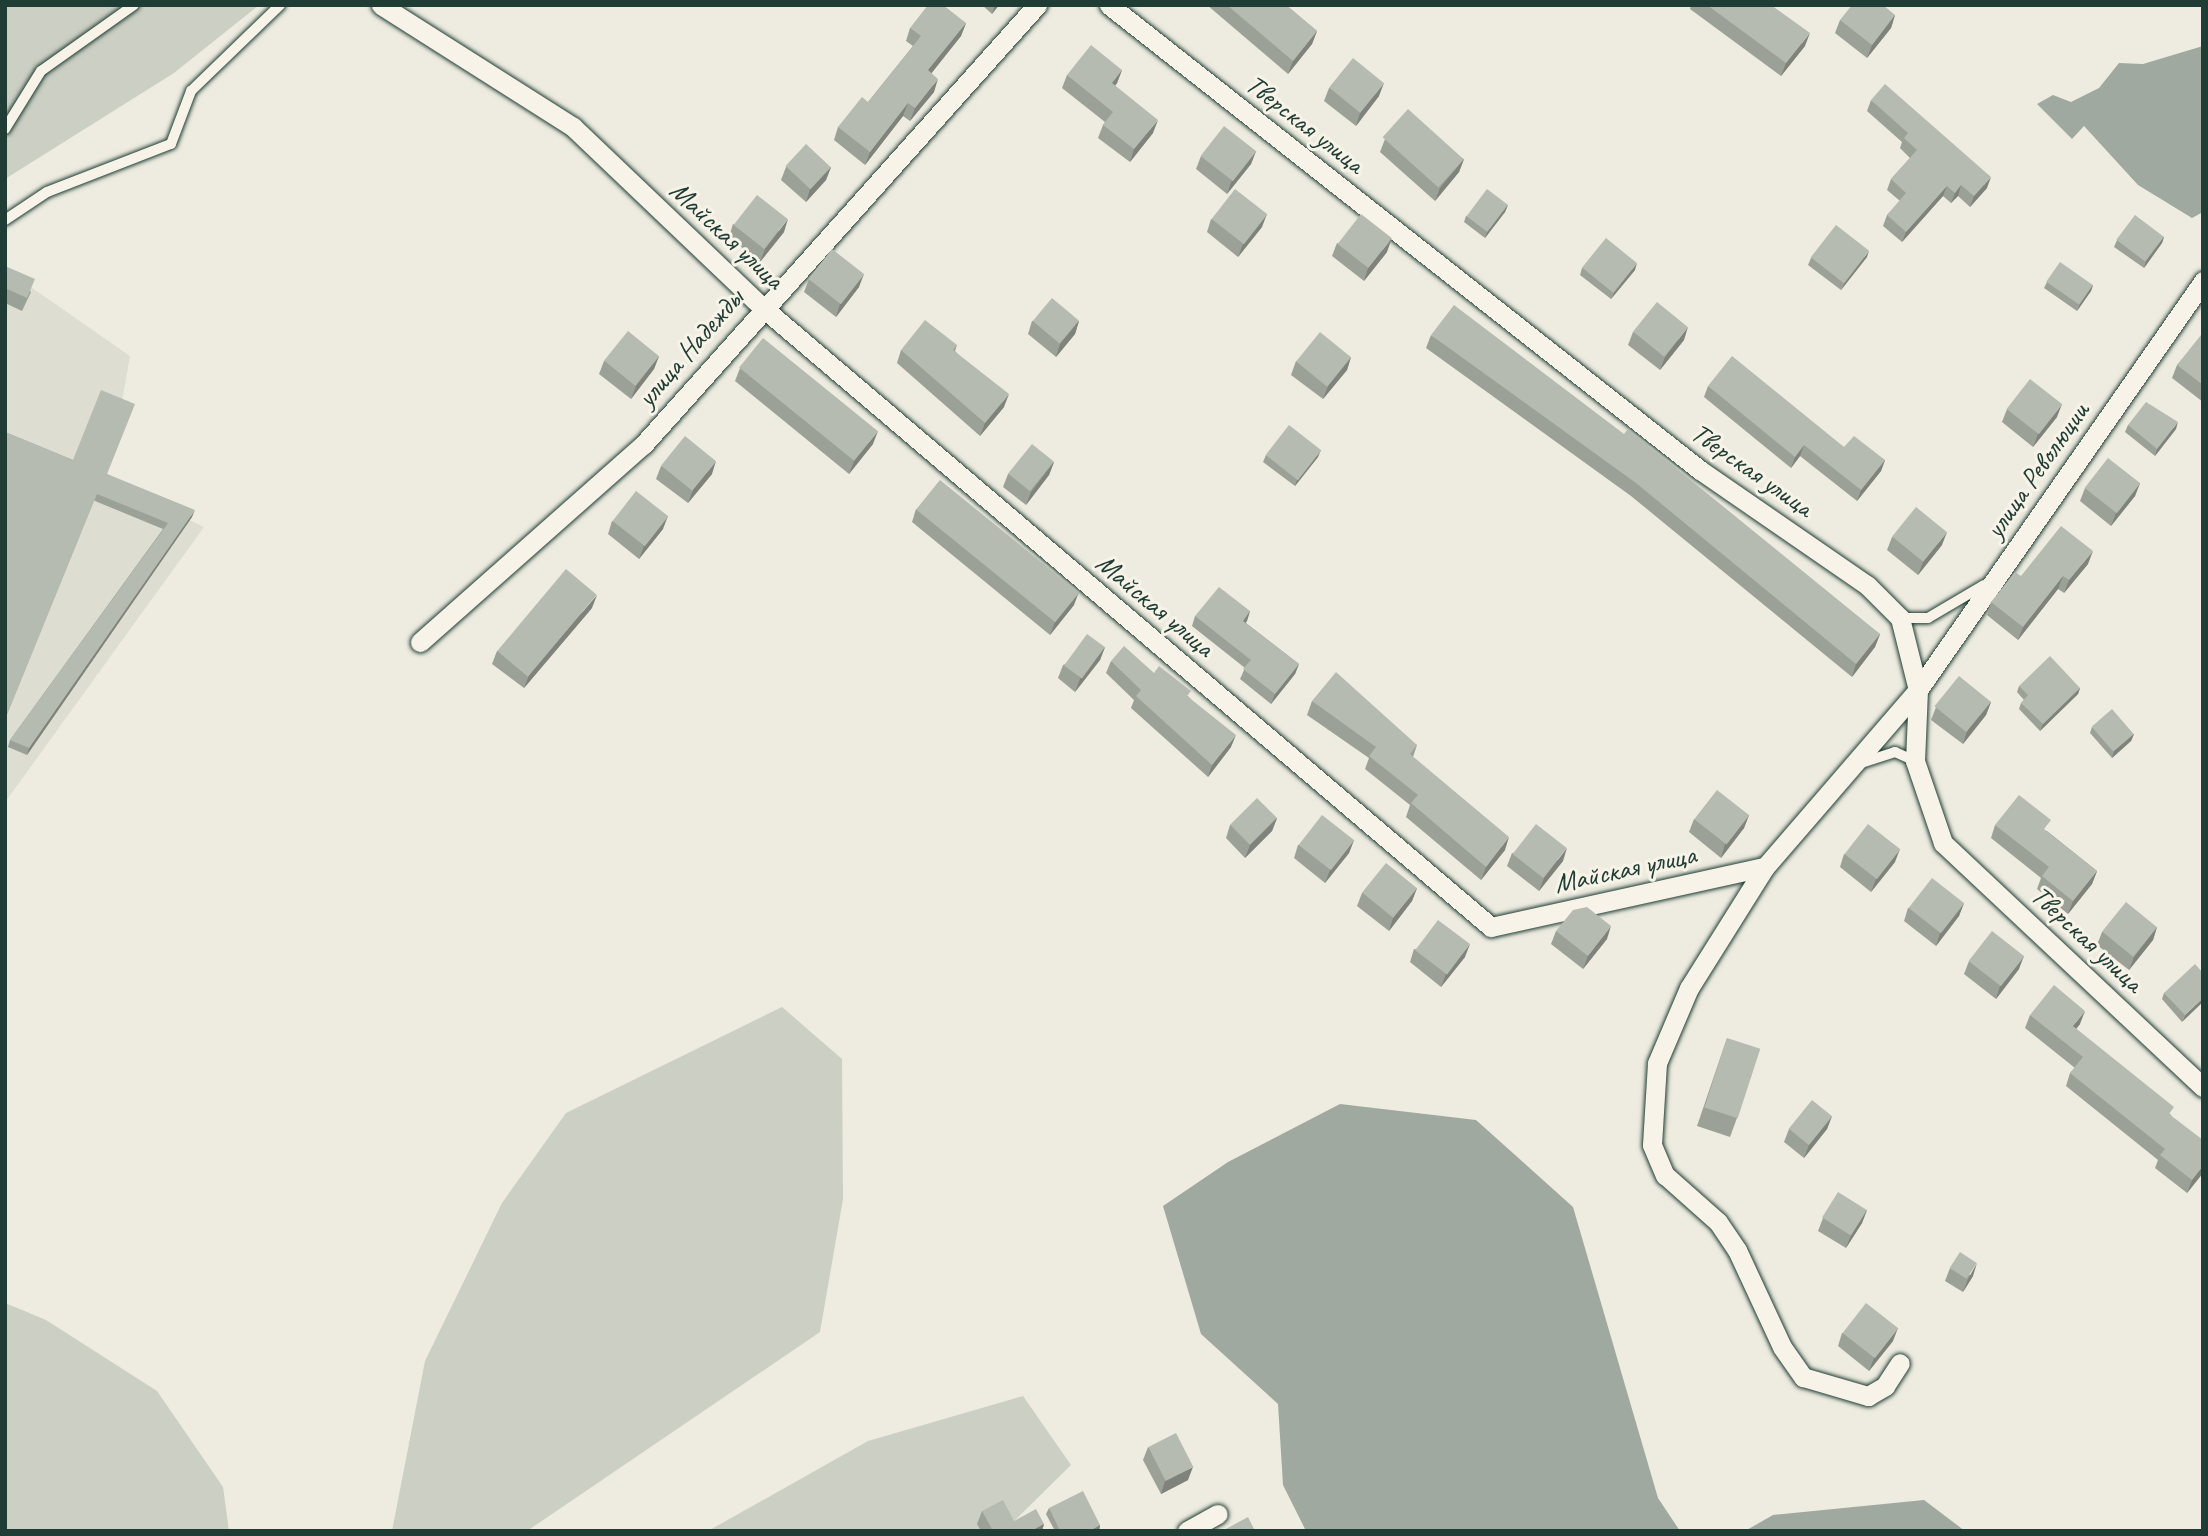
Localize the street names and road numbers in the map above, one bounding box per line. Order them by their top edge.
street label: Тверская улица [1239,67,1371,181]
street label: Майская улица [662,173,792,297]
street label: улица Надежды [629,282,751,414]
street label: улица Революции [1978,396,2096,544]
street label: Тверская улица [1684,415,1820,525]
street label: Майская улица [1088,545,1222,665]
street label: Майская улица [1550,837,1700,901]
street label: Тверская улица [2024,878,2150,1000]

